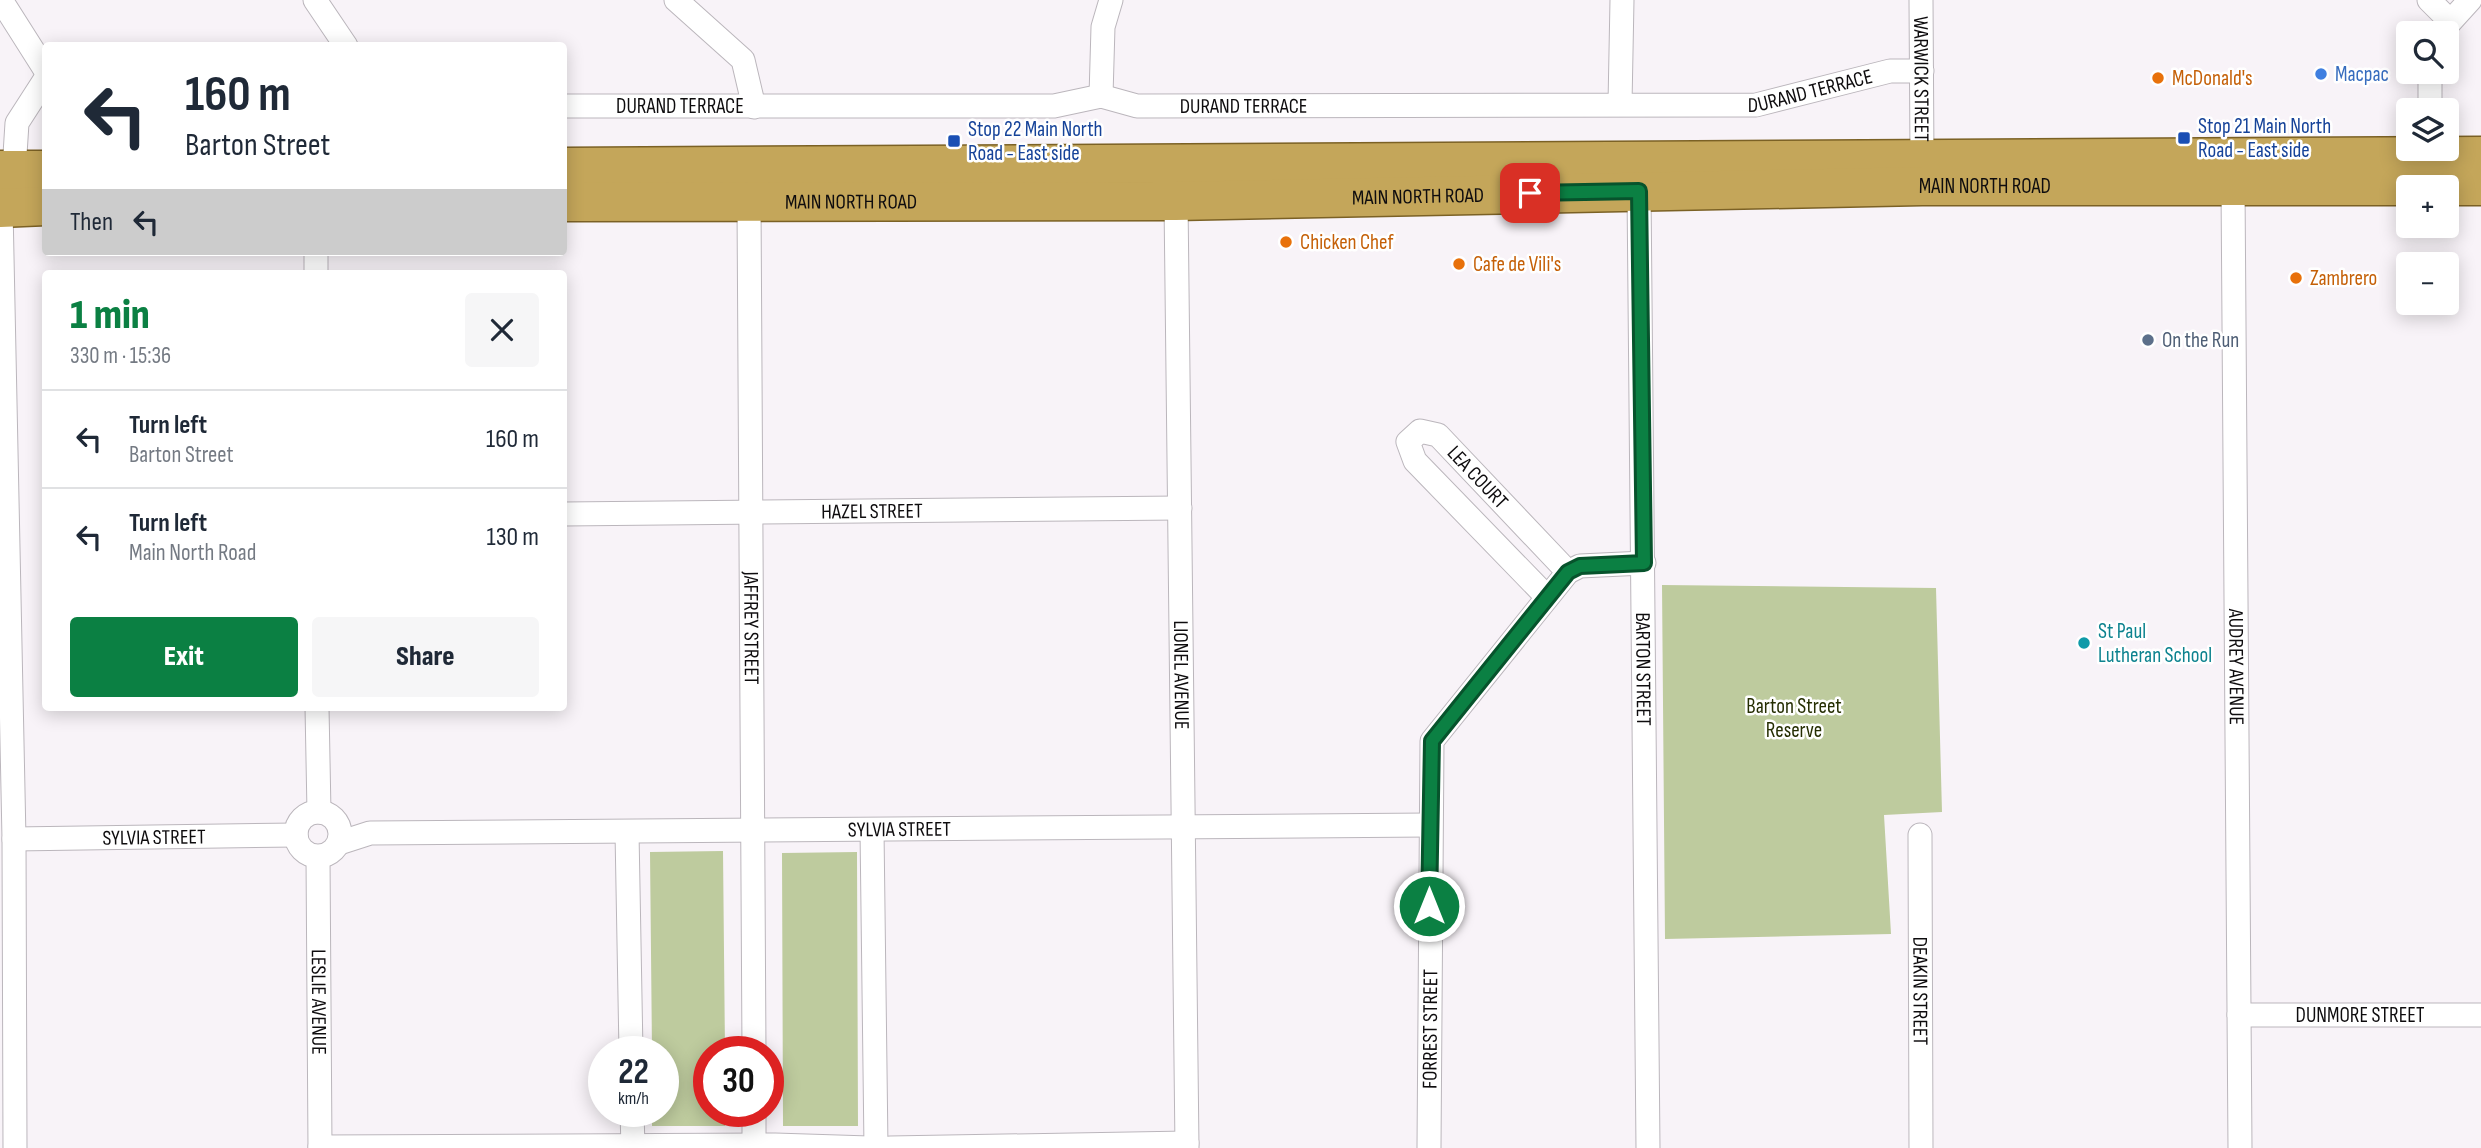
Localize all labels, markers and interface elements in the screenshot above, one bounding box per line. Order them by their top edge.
street label: WARWICK STREET [1909,16,1934,142]
map controls [2396,21,2459,315]
button: search [2396,21,2459,84]
place label: Macpac [2335,62,2389,87]
street label: DURAND TERRACE [1748,63,1875,118]
text: 160 m [185,66,291,125]
place label: McDonald's [2172,66,2253,91]
marker: Macpac [2313,66,2329,82]
icon: left [70,70,161,161]
marker: McDonald's [2150,70,2166,86]
street label: DURAND TERRACE [1180,93,1308,118]
street label: DURAND TERRACE [616,94,744,119]
button: layers [2396,98,2459,161]
place label: Stop 21 Main North Road - East side [2198,114,2331,163]
place label: Stop 22 Main North Road - East side [968,117,1103,166]
text: Barton Street [185,126,330,165]
marker: Stop 21 Main North Road - East side [2176,130,2192,146]
marker: Stop 22 Main North Road - East side [946,133,962,149]
pin [1500,163,1560,223]
icon: arrive [1511,174,1549,212]
street label: MAIN NORTH ROAD [1919,174,2051,199]
button: + [2396,175,2459,238]
street label: MAIN NORTH ROAD [1352,182,1484,210]
street label: MAIN NORTH ROAD [785,189,917,214]
icon: left [127,203,165,241]
text: Then [70,207,113,238]
place label: Chicken Chef [1300,230,1395,255]
marker: Chicken Chef [1278,234,1294,250]
place label: Cafe de Vili's [1473,252,1561,277]
button: − [2396,252,2459,315]
marker: Cafe de Vili's [1451,256,1467,272]
place label: Zambrero [2310,266,2377,291]
marker: Zambrero [2288,270,2304,286]
text: 1 min [70,290,150,341]
button: close [465,293,539,367]
place label: On the Run [2162,328,2239,353]
marker: On the Run [2140,332,2156,348]
text: 330 m · 15:36 [70,342,171,370]
text: Turn left [129,410,207,441]
icon: left [70,420,108,458]
text: 160 m [486,424,539,455]
street label: LEA COURT [1442,440,1514,514]
text: Barton Street [129,441,233,469]
street label: HAZEL STREET [821,498,923,524]
text: Turn left [129,508,207,539]
icon: left [70,518,108,556]
text: 130 m [487,522,539,553]
text: Main North Road [129,539,256,567]
street label: JAFFREY STREET [739,570,764,685]
street label: AUDREY AVENUE [2224,608,2249,725]
street label: BARTON STREET [1630,612,1657,726]
button: Exit [70,617,298,697]
button: Share [312,617,539,697]
place label: St Paul Lutheran School [2098,619,2212,668]
street label: LIONEL AVENUE [1168,620,1195,730]
marker: St Paul Lutheran School [2076,635,2092,651]
park label: Barton Street Reserve [1746,694,1842,743]
street label: SYLVIA STREET [848,816,952,842]
street label: SYLVIA STREET [102,824,206,850]
position arrow [1392,869,1466,943]
street label: DEAKIN STREET [1908,937,1933,1046]
street label: LESLIE AVENUE [306,949,332,1055]
street label: FORREST STREET [1417,968,1443,1089]
street label: DUNMORE STREET [2296,1003,2425,1028]
speed limit sign: 30 [693,1036,784,1127]
text: 22 [618,1051,649,1094]
text: km/h [618,1088,649,1109]

